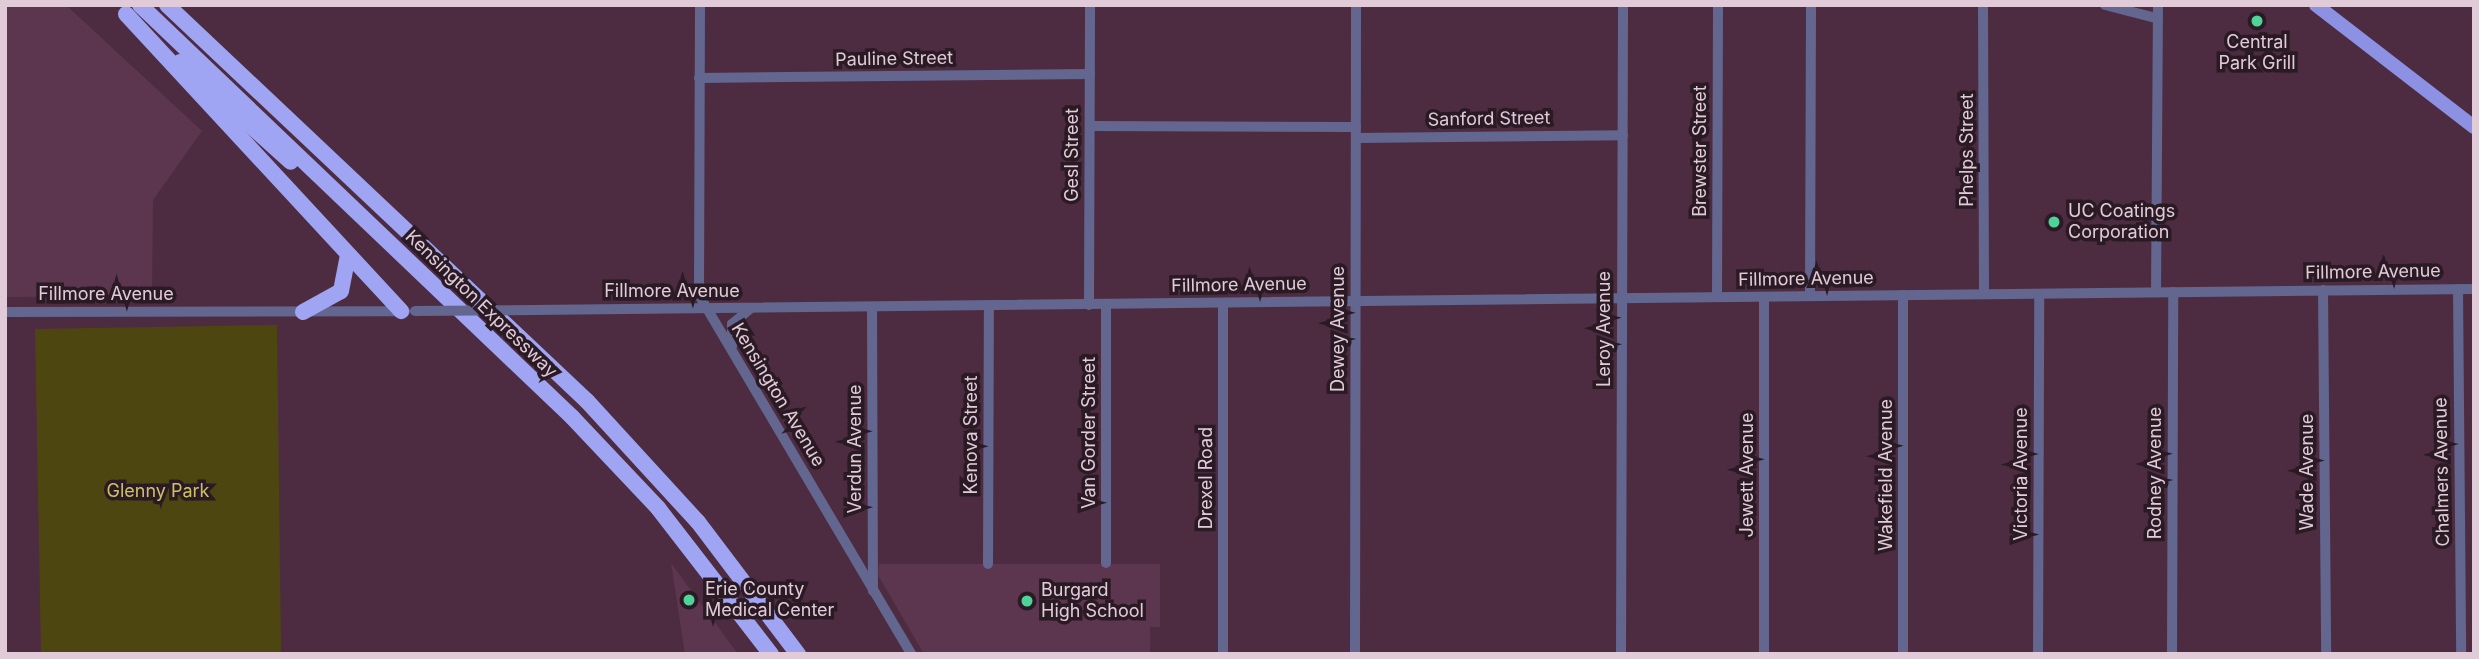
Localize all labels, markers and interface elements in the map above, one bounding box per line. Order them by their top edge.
marker: Central Park Grill [2249,13,2265,29]
place label: Central Park Grill [2218,32,2296,74]
street label: Pauline Street [835,47,953,71]
street label: Brewster Street [1689,85,1711,217]
street label: Phelps Street [1956,93,1978,207]
street label: Sanford Street [1428,107,1550,131]
street label: Gesl Street [1061,108,1083,202]
place label: UC Coatings Corporation [2068,201,2175,244]
marker: UC Coatings Corporation [2046,214,2062,230]
street label: Kensington Expressway [401,226,561,382]
street label: Fillmore Avenue [2305,260,2441,284]
street label: Dewey Avenue [1327,266,1349,392]
street label: Fillmore Avenue [1738,267,1874,291]
street label: Leroy Avenue [1593,271,1615,387]
street label: Fillmore Avenue [1171,273,1307,297]
street label: Fillmore Avenue [604,280,740,302]
street label: Fillmore Avenue [38,283,174,305]
street label: Kensington Avenue [727,319,829,471]
street label: Van Gorder Street [1078,357,1100,509]
street label: Kenova Street [960,376,982,494]
street label: Verdun Avenue [844,384,866,514]
street label: Chalmers Avenue [2430,397,2454,547]
street label: Wakefield Avenue [1875,399,1897,551]
street label: Victoria Avenue [2010,407,2032,541]
street label: Rodney Avenue [2144,407,2166,539]
street label: Jewett Avenue [1736,413,1758,537]
street label: Wade Avenue [2296,414,2318,530]
street label: Drexel Road [1195,427,1217,529]
park label: Glenny Park [106,480,210,502]
place label: Erie County Medical Center [705,579,834,622]
place label: Burgard High School [1041,580,1144,622]
marker: Erie County Medical Center [679,590,699,610]
marker: Burgard High School [1019,593,1035,609]

